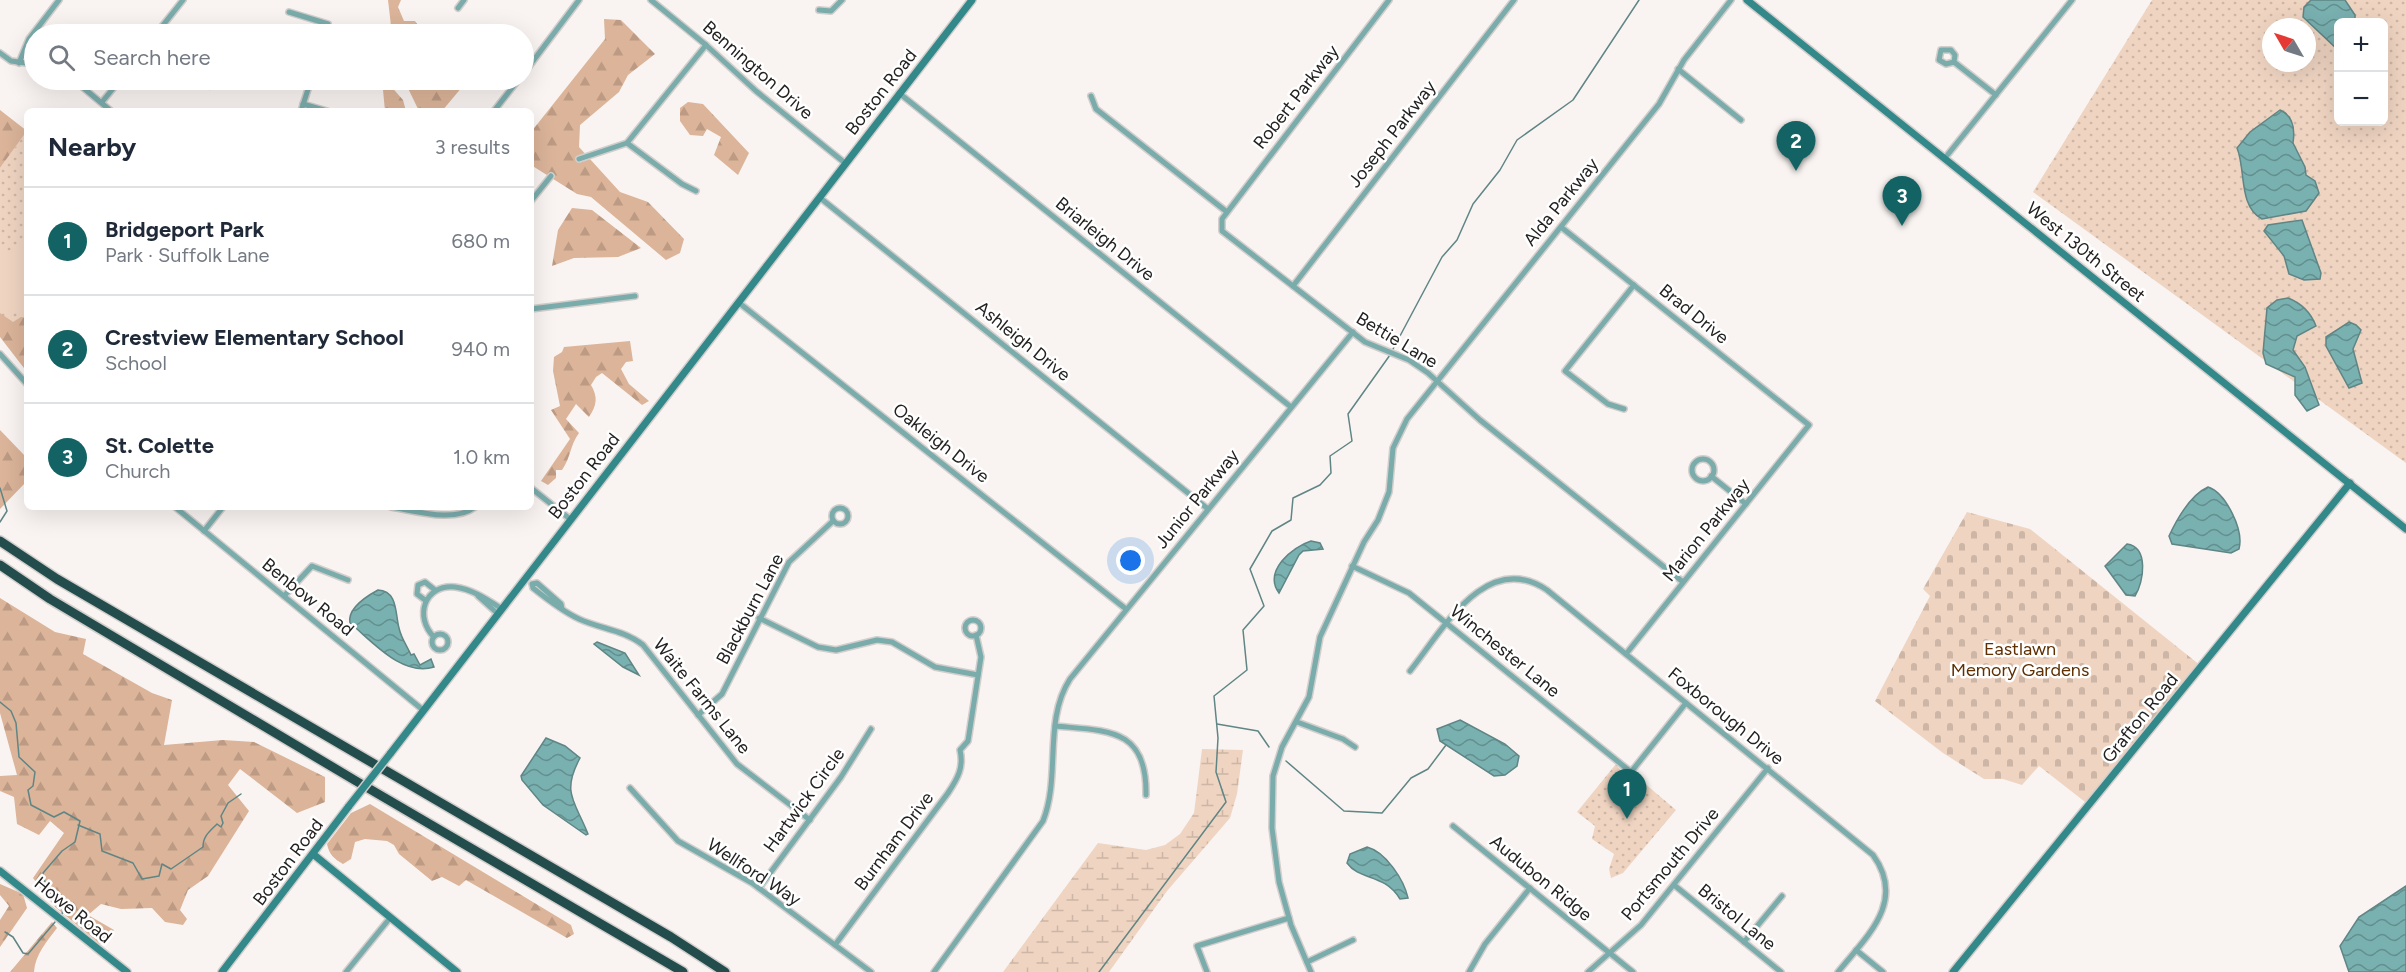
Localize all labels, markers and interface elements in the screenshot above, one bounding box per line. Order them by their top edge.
street label: Bennington Drive [698,16,818,124]
north arrow [2262,18,2316,72]
map controls [2334,18,2388,126]
button: + [2334,18,2388,72]
search box [24,24,534,90]
street label: Robert Parkway [1249,40,1344,153]
icon: search [45,41,78,74]
text: Search here [93,44,211,71]
street label: Boston Road [841,45,921,139]
button: − [2334,72,2388,126]
street label: Joseph Parkway [1343,76,1441,192]
pin: 2 [1776,122,1816,171]
text: Nearby [48,131,136,163]
text: 3 results [435,135,510,159]
street label: Alda Parkway [1519,153,1604,250]
pin: 3 [1882,176,1922,226]
street label: Briarleigh Drive [1051,192,1159,286]
street label: West 130th Street [2022,197,2150,307]
text: Bridgeport Park [105,216,264,243]
text: 1 [63,229,72,253]
text: 680 m [452,229,510,253]
text: Park · Suffolk Lane [105,243,269,267]
street label: Brad Drive [1655,279,1733,349]
street label: Ashleigh Drive [971,296,1075,386]
street label: Bettie Lane [1352,307,1442,373]
text: Crestview Elementary School [105,324,404,351]
text: 2 [62,337,73,361]
text: 940 m [451,337,510,361]
text: School [105,351,167,375]
street label: Oakleigh Drive [888,398,994,488]
street label: Boston Road [544,429,624,523]
text: St. Colette [105,432,214,459]
text: 3 [62,445,73,469]
text: 1.0 km [453,445,510,469]
street label: Junior Parkway [1150,445,1244,553]
text: Church [105,459,170,483]
street label: Marion Parkway [1658,474,1755,586]
your location [1116,546,1145,575]
street label: Blackburn Lane [712,550,788,668]
street label: Benbow Road [258,553,358,641]
street label: Winchester Lane [1446,600,1565,702]
street label: Waite Farms Lane [649,634,755,758]
park label: Eastlawn Memory Gardens [1951,638,2089,681]
street label: Foxborough Drive [1664,663,1789,770]
street label: Grafton Road [2097,669,2183,767]
street label: Hartwick Circle [759,743,849,856]
pin: 1 [1608,770,1646,819]
street label: Burnham Drive [850,787,938,895]
street label: Portsmouth Drive [1616,803,1724,925]
street label: Boston Road [248,814,328,910]
street label: Audubon Ridge [1486,830,1597,926]
street label: Wellford Way [703,834,805,911]
street label: Howe Road [30,872,116,948]
street label: Bristol Lane [1694,879,1780,955]

